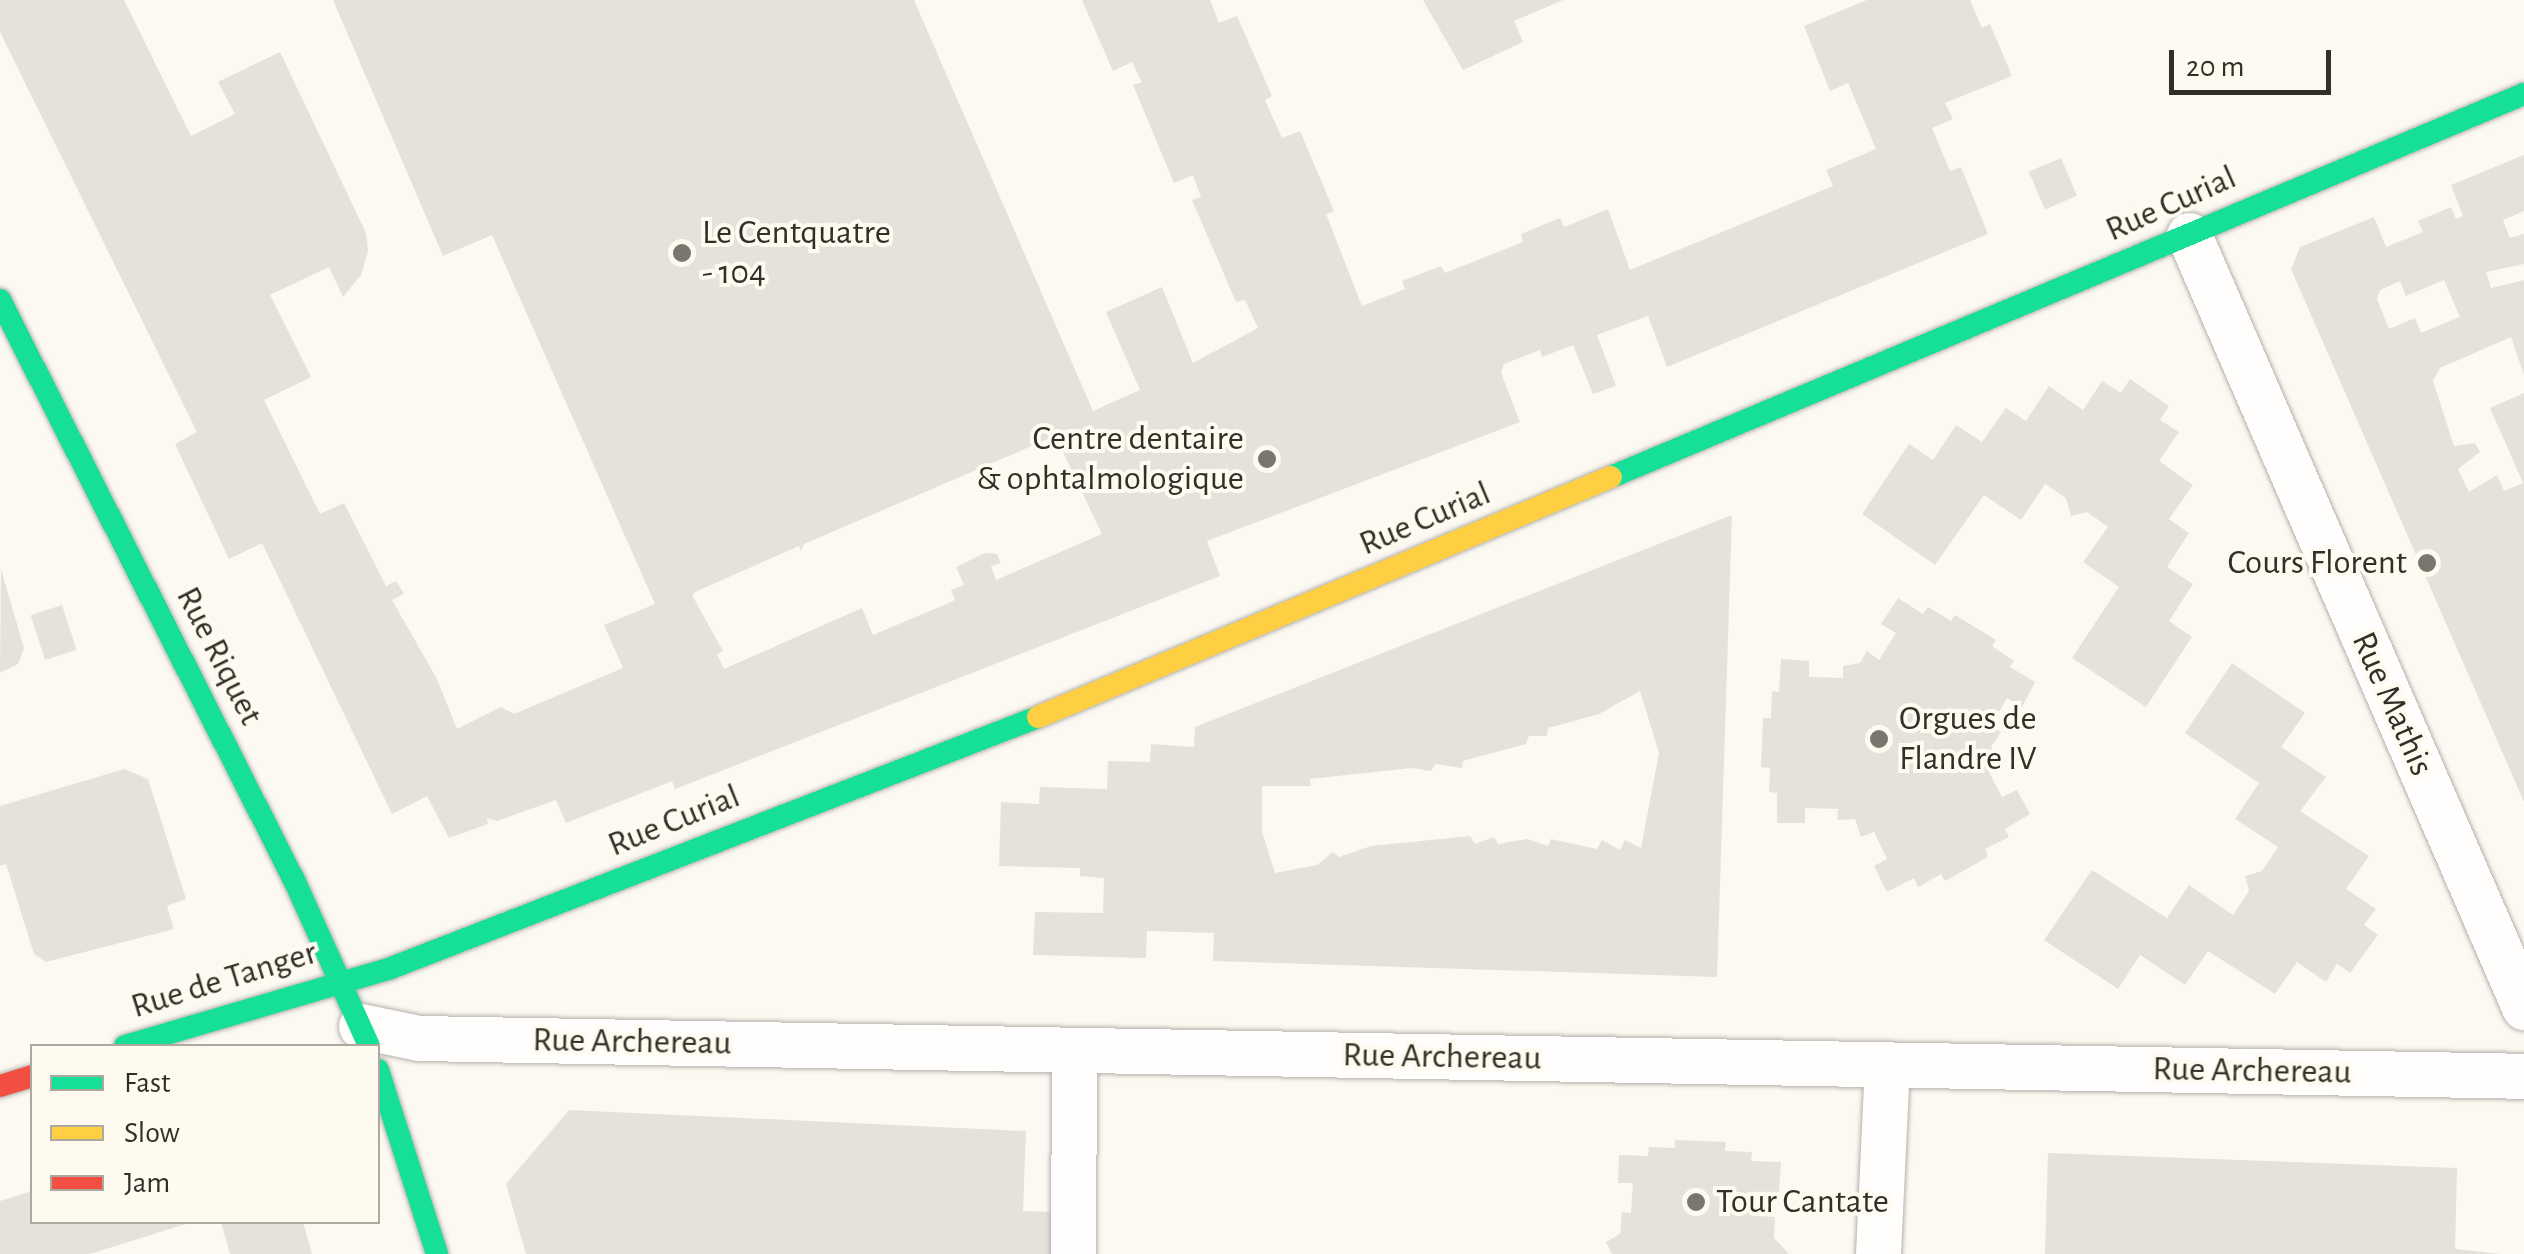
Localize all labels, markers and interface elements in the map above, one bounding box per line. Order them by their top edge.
scale bar [2174,30,2336,92]
text: 20 m [2186,52,2244,82]
street label: Rue Curial [2099,157,2243,251]
place label: Le Centquatre - 104 [702,212,891,294]
marker: Le Centquatre - 104 [671,242,693,264]
place label: Centre dentaire & ophtalmologique [976,418,1244,500]
marker: Centre dentaire & ophtalmologique [1254,446,1280,472]
street label: Rue Curial [1353,473,1497,565]
place label: Cours Florent [2228,542,2407,584]
marker: Cours Florent [2416,552,2438,574]
street label: Rue Riquet [166,580,272,732]
street label: Rue Mathis [2342,626,2442,782]
place label: Orgues de Flandre IV [1899,698,2037,780]
marker: Orgues de Flandre IV [1868,728,1890,750]
street label: Rue Curial [602,776,746,866]
street label: Rue de Tanger [126,932,322,1028]
street label: Rue Archereau [532,1019,732,1065]
street label: Rue Archereau [1342,1034,1542,1080]
legend [30,1044,380,1224]
street label: Rue Archereau [2152,1048,2352,1094]
text: Fast [124,1068,171,1098]
text: Slow [124,1118,180,1148]
text: Jam [124,1168,170,1198]
place label: Tour Cantate [1716,1181,1889,1223]
marker: Tour Cantate [1685,1191,1707,1213]

